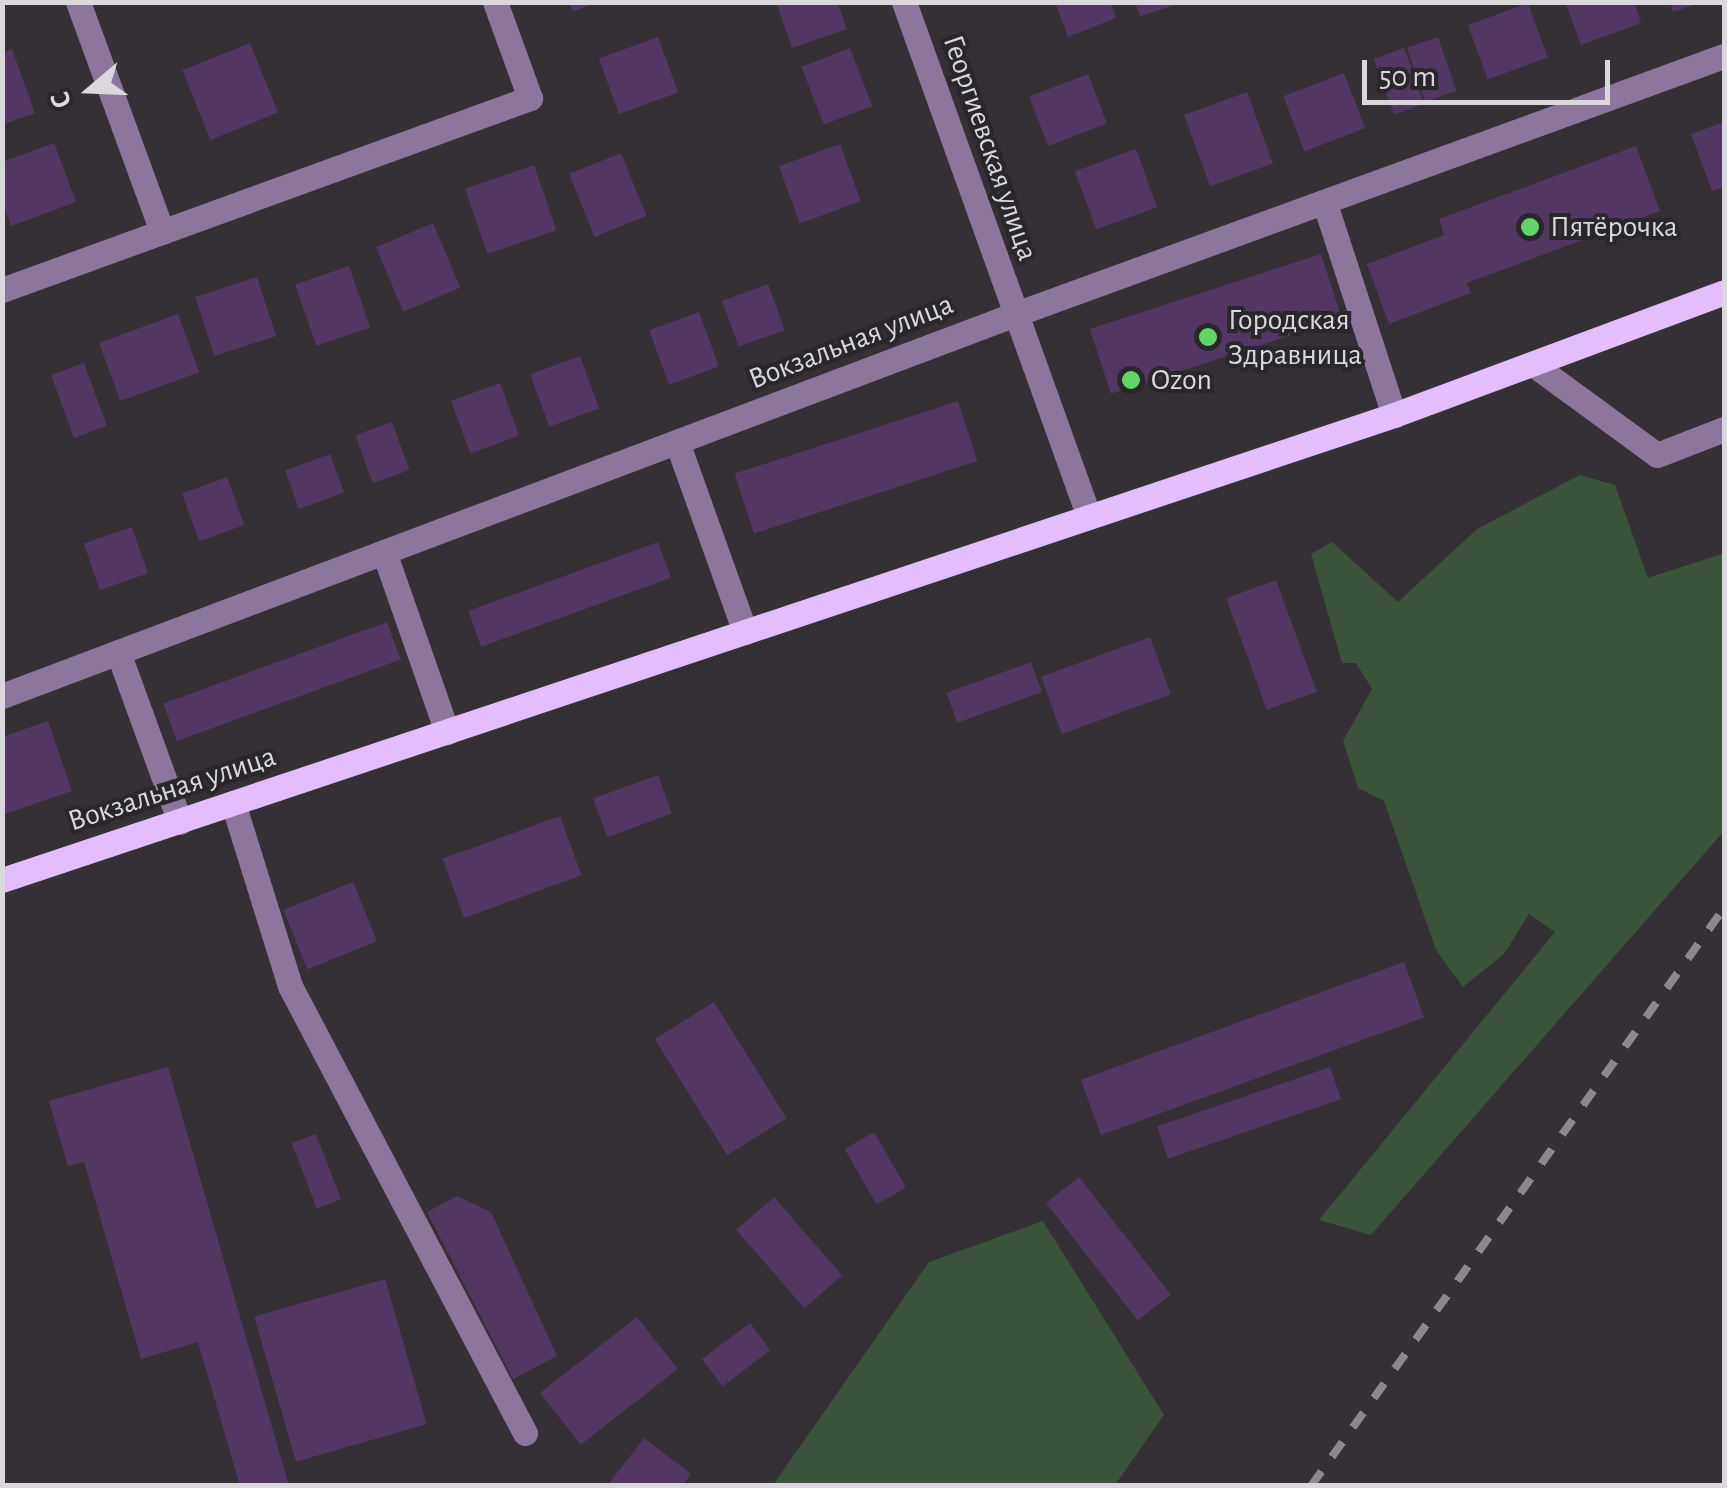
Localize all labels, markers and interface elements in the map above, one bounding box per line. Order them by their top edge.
street label: Георгиевская улица [935,31,1045,265]
north arrow [40,40,140,140]
scale bar [1367,40,1614,102]
text: 50 m [1379,62,1436,92]
text: С [46,88,77,112]
place label: Пятёрочка [1550,209,1678,245]
marker: Пятёрочка [1519,216,1541,238]
street label: Вокзальная улица [744,286,958,398]
place label: Городская Здравница [1228,302,1362,372]
marker: Городская Здравница [1197,326,1219,348]
place label: Ozon [1151,362,1212,398]
marker: Ozon [1120,369,1142,391]
street label: Вокзальная улица [64,738,280,840]

